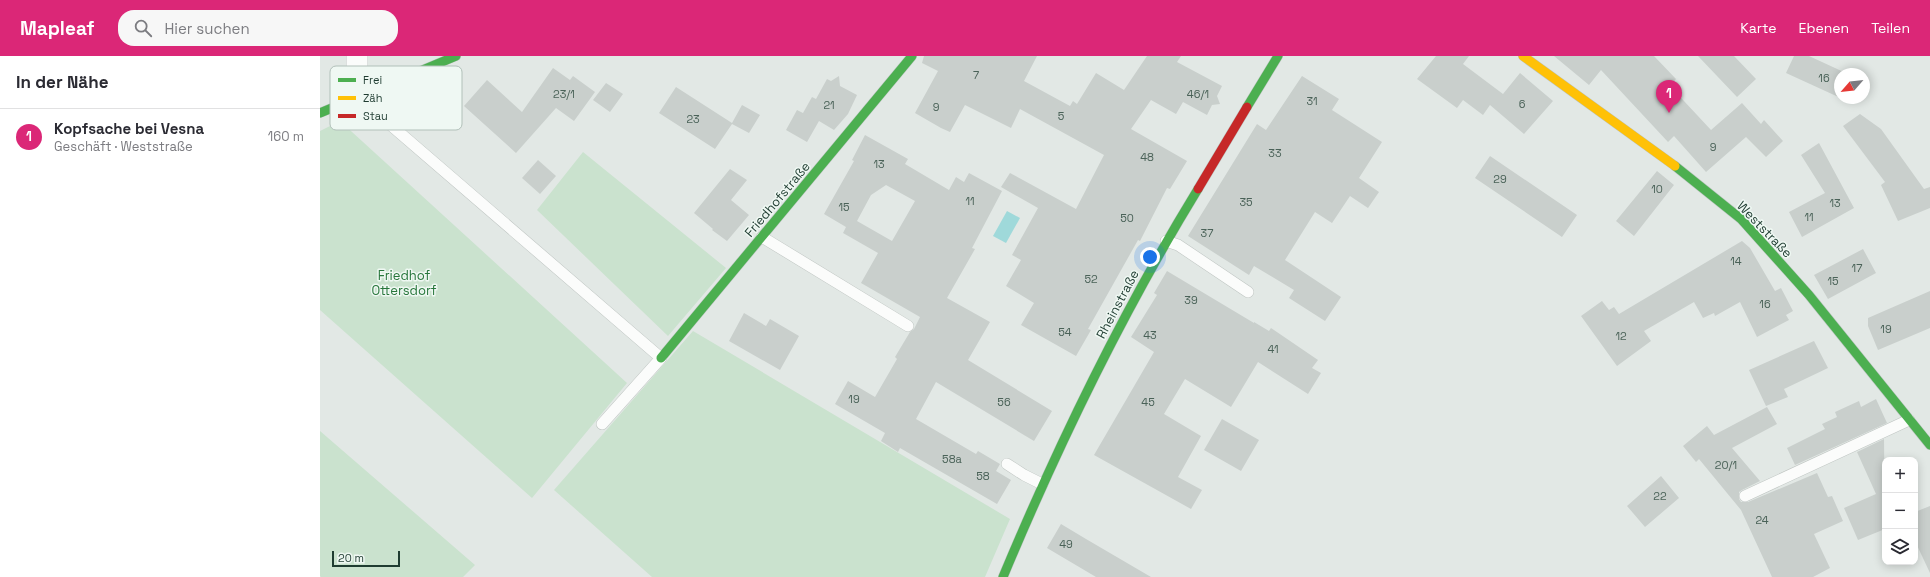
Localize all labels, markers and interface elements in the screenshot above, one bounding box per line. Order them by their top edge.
search box [118,10,398,46]
text: Mapleaf [20,16,94,41]
icon: search [132,17,154,39]
text: Hier suchen [164,19,250,38]
text: Karte [1740,19,1777,37]
text: Ebenen [1799,19,1849,37]
text: Teilen [1871,19,1910,37]
legend [330,66,462,130]
house number: 7 [973,68,979,82]
north arrow [1834,68,1870,104]
text: In der Nähe [16,71,108,93]
house number: 16 [1818,71,1830,85]
text: Frei [363,73,382,87]
pin: 1 [1656,80,1682,113]
house number: 23/1 [553,87,575,101]
house number: 46/1 [1187,87,1209,101]
text: Zäh [363,91,382,105]
house number: 31 [1306,94,1318,108]
house number: 6 [1519,97,1526,111]
house number: 21 [823,98,835,112]
house number: 9 [933,100,940,114]
text: Stau [363,109,388,123]
house number: 5 [1058,109,1065,123]
house number: 23 [686,112,700,126]
text: Kopfsache bei Vesna [54,119,204,138]
text: 1 [26,128,32,145]
text: 160 m [268,128,304,145]
text: Geschäft · Weststraße [54,138,193,155]
house number: 9 [1710,140,1717,154]
house number: 33 [1268,146,1282,160]
house number: 48 [1140,150,1154,164]
house number: 13 [873,157,885,171]
street label: Friedhofstraße [741,158,814,241]
house number: 29 [1493,172,1507,186]
house number: 10 [1651,182,1663,196]
house number: 11 [965,194,975,208]
house number: 35 [1239,195,1253,209]
house number: 13 [1829,196,1841,210]
street label: Weststraße [1733,197,1796,261]
house number: 15 [838,200,850,214]
house number: 11 [1804,210,1814,224]
house number: 50 [1120,211,1134,225]
house number: 37 [1201,226,1213,240]
your location [1140,247,1160,267]
house number: 14 [1730,254,1742,268]
house number: 17 [1852,261,1862,275]
park label: Friedhof Ottersdorf [371,267,437,299]
street label: Rheinstraße [1092,267,1143,342]
house number: 52 [1084,272,1098,286]
house number: 15 [1827,274,1839,288]
house number: 39 [1184,293,1198,307]
house number: 16 [1759,297,1771,311]
house number: 19 [1880,322,1892,336]
house number: 54 [1058,325,1072,339]
house number: 43 [1143,328,1157,342]
house number: 12 [1615,329,1627,343]
house number: 41 [1267,342,1279,356]
house number: 19 [848,392,860,406]
house number: 56 [997,395,1011,409]
house number: 45 [1141,395,1155,409]
house number: 58a [942,452,963,466]
map controls [1882,457,1918,565]
button: + [1882,457,1918,493]
house number: 20/1 [1715,458,1737,472]
house number: 58 [976,469,990,483]
house number: 22 [1653,489,1667,503]
button: − [1882,493,1918,529]
house number: 24 [1755,513,1769,527]
button: layers [1882,529,1918,565]
house number: 49 [1059,537,1073,551]
scale bar [332,549,400,568]
text: 20 m [338,551,364,565]

